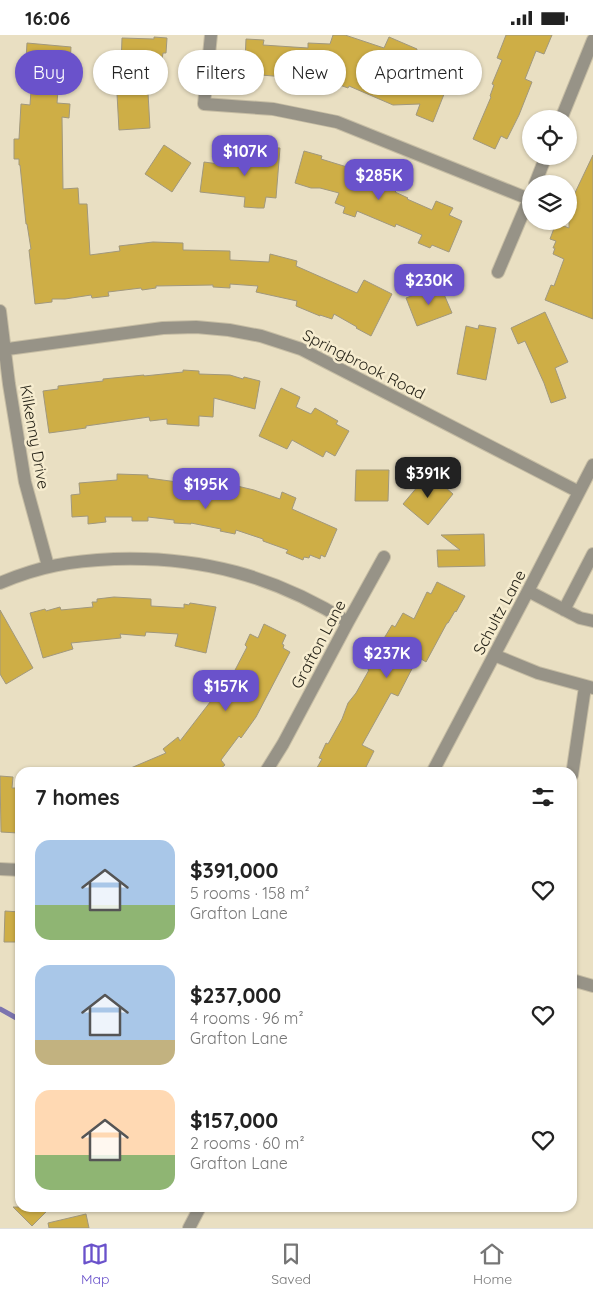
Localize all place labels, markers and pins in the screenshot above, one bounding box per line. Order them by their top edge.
pin: $107K [210,135,280,177]
pin: $285K [344,159,414,201]
pin: $230K [394,263,464,306]
pin: $391K [393,457,463,499]
pin: $195K [171,467,241,510]
pin: $237K [352,637,422,679]
pin: $157K [191,669,261,712]

